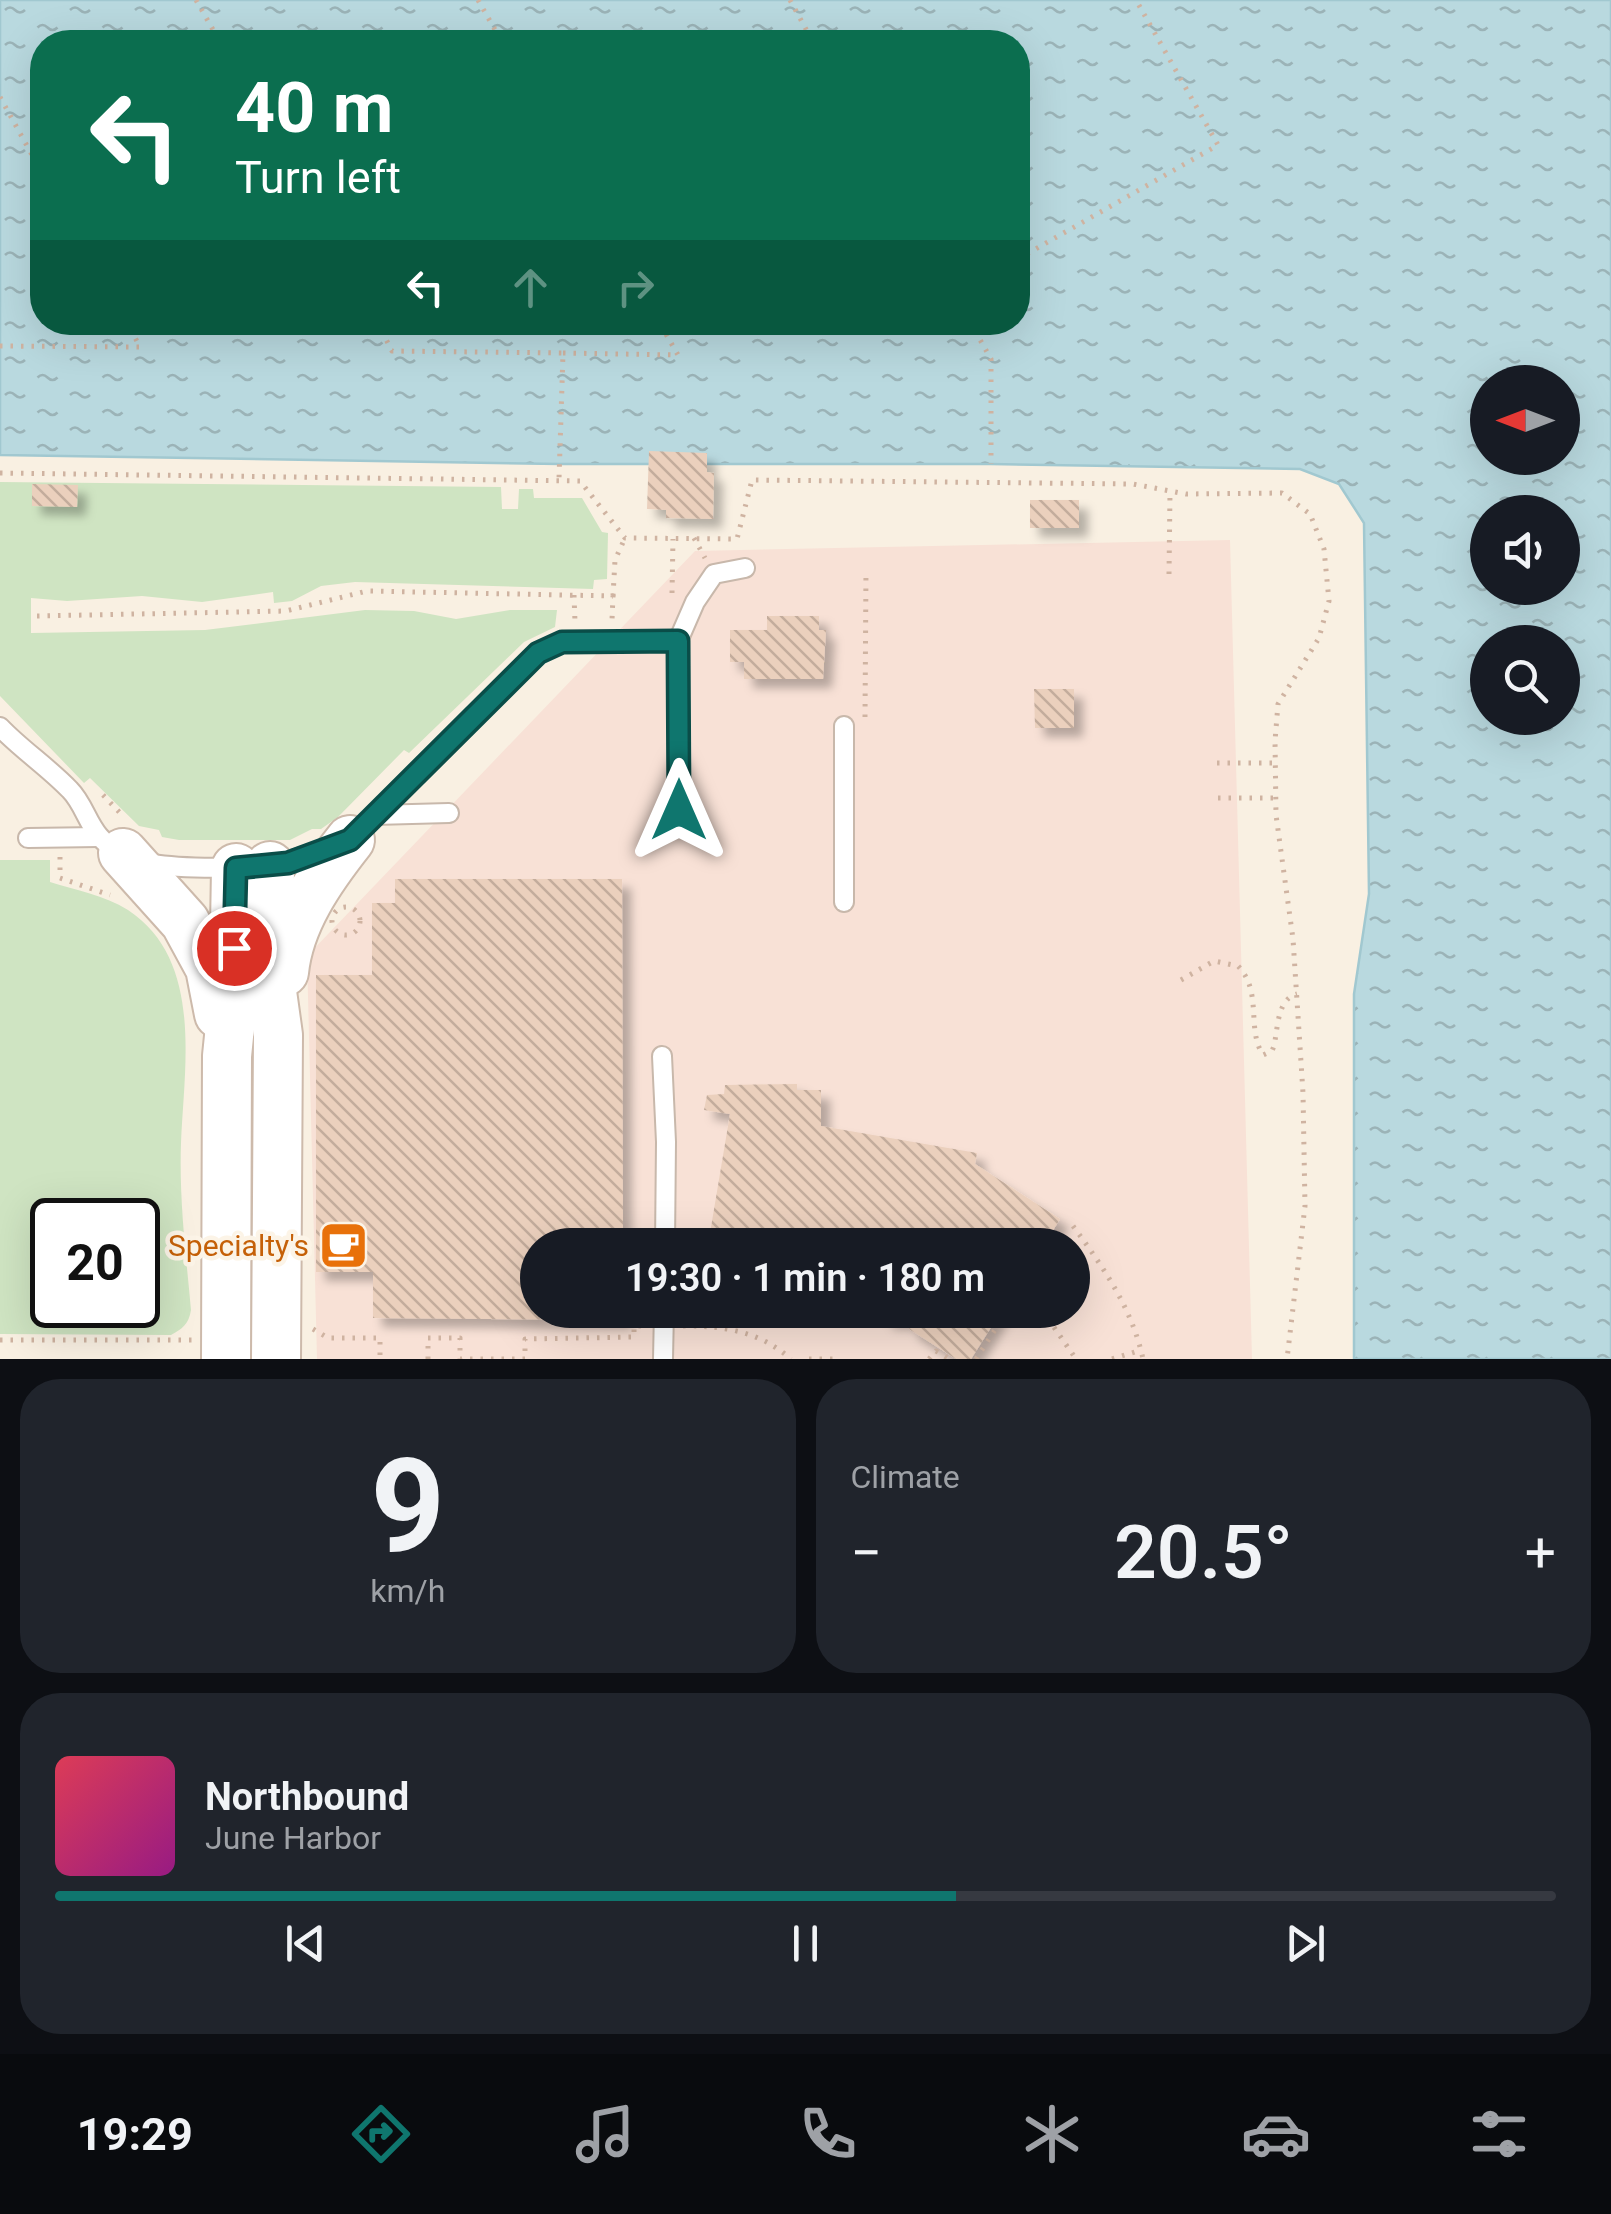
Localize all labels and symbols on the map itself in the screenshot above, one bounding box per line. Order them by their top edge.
north arrow [1470,365,1580,475]
position arrow [627,758,731,862]
pin [192,906,277,991]
speed limit sign: 20 [30,1198,160,1328]
cafe icon: Specialty's [318,1220,370,1272]
place label: Specialty's [168,1228,309,1263]

